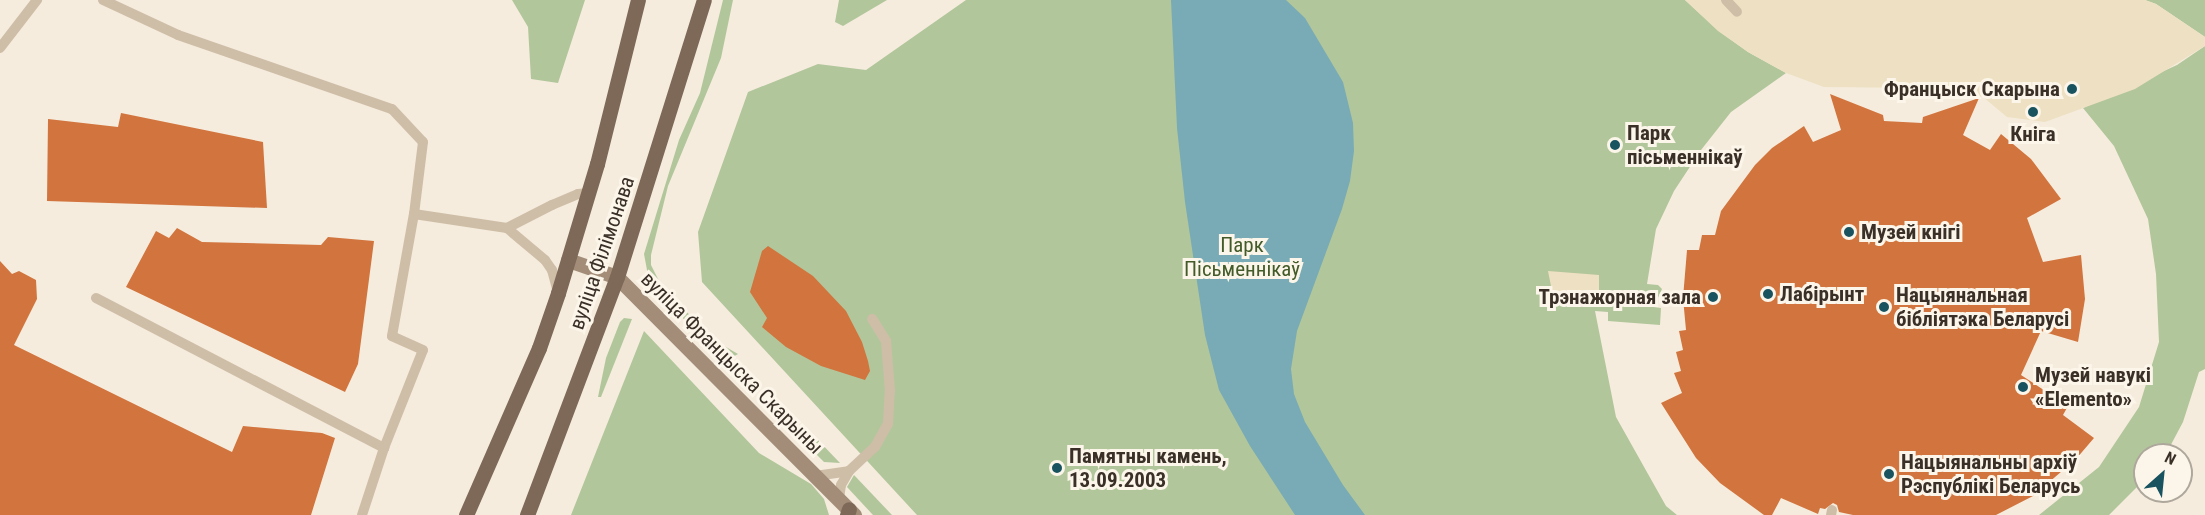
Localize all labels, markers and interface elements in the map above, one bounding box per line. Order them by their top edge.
place label: Францыск Скарына [1884,76,2060,102]
marker: Францыск Скарына [2065,82,2079,96]
marker: Кніга [2026,105,2040,119]
place label: Парк пісьменнікаў [1627,120,1743,170]
place label: Кніга [2010,121,2056,147]
marker: Парк пісьменнікаў [1608,138,1622,152]
street label: вуліца Філімонава [564,173,640,333]
place label: Музей кнігі [1861,219,1961,245]
marker: Музей кнігі [1842,225,1856,239]
park label: Парк Пісьменнікаў [1184,232,1300,282]
street label: вуліца Францыска Скарыны [636,267,828,459]
place label: Лабірынт [1780,281,1864,307]
place label: Нацыянальная бібліятэка Беларусі [1896,282,2069,332]
place label: Трэнажорная зала [1539,284,1701,310]
marker: Лабірынт [1761,287,1775,301]
marker: Трэнажорная зала [1706,290,1720,304]
marker: Нацыянальная бібліятэка Беларусі [1877,300,1891,314]
place label: Музей навукі «Elemento» [2035,362,2151,412]
marker: Музей навукі «Elemento» [2016,380,2030,394]
place label: Памятны камень, 13.09.2003 [1069,443,1227,493]
north arrow [2133,443,2193,503]
text: N [2162,448,2179,469]
place label: Нацыянальны архіў Рэспублікі Беларусь [1901,449,2080,499]
marker: Памятны камень, 13.09.2003 [1050,461,1064,475]
marker: Нацыянальны архіў Рэспублікі Беларусь [1882,467,1896,481]

